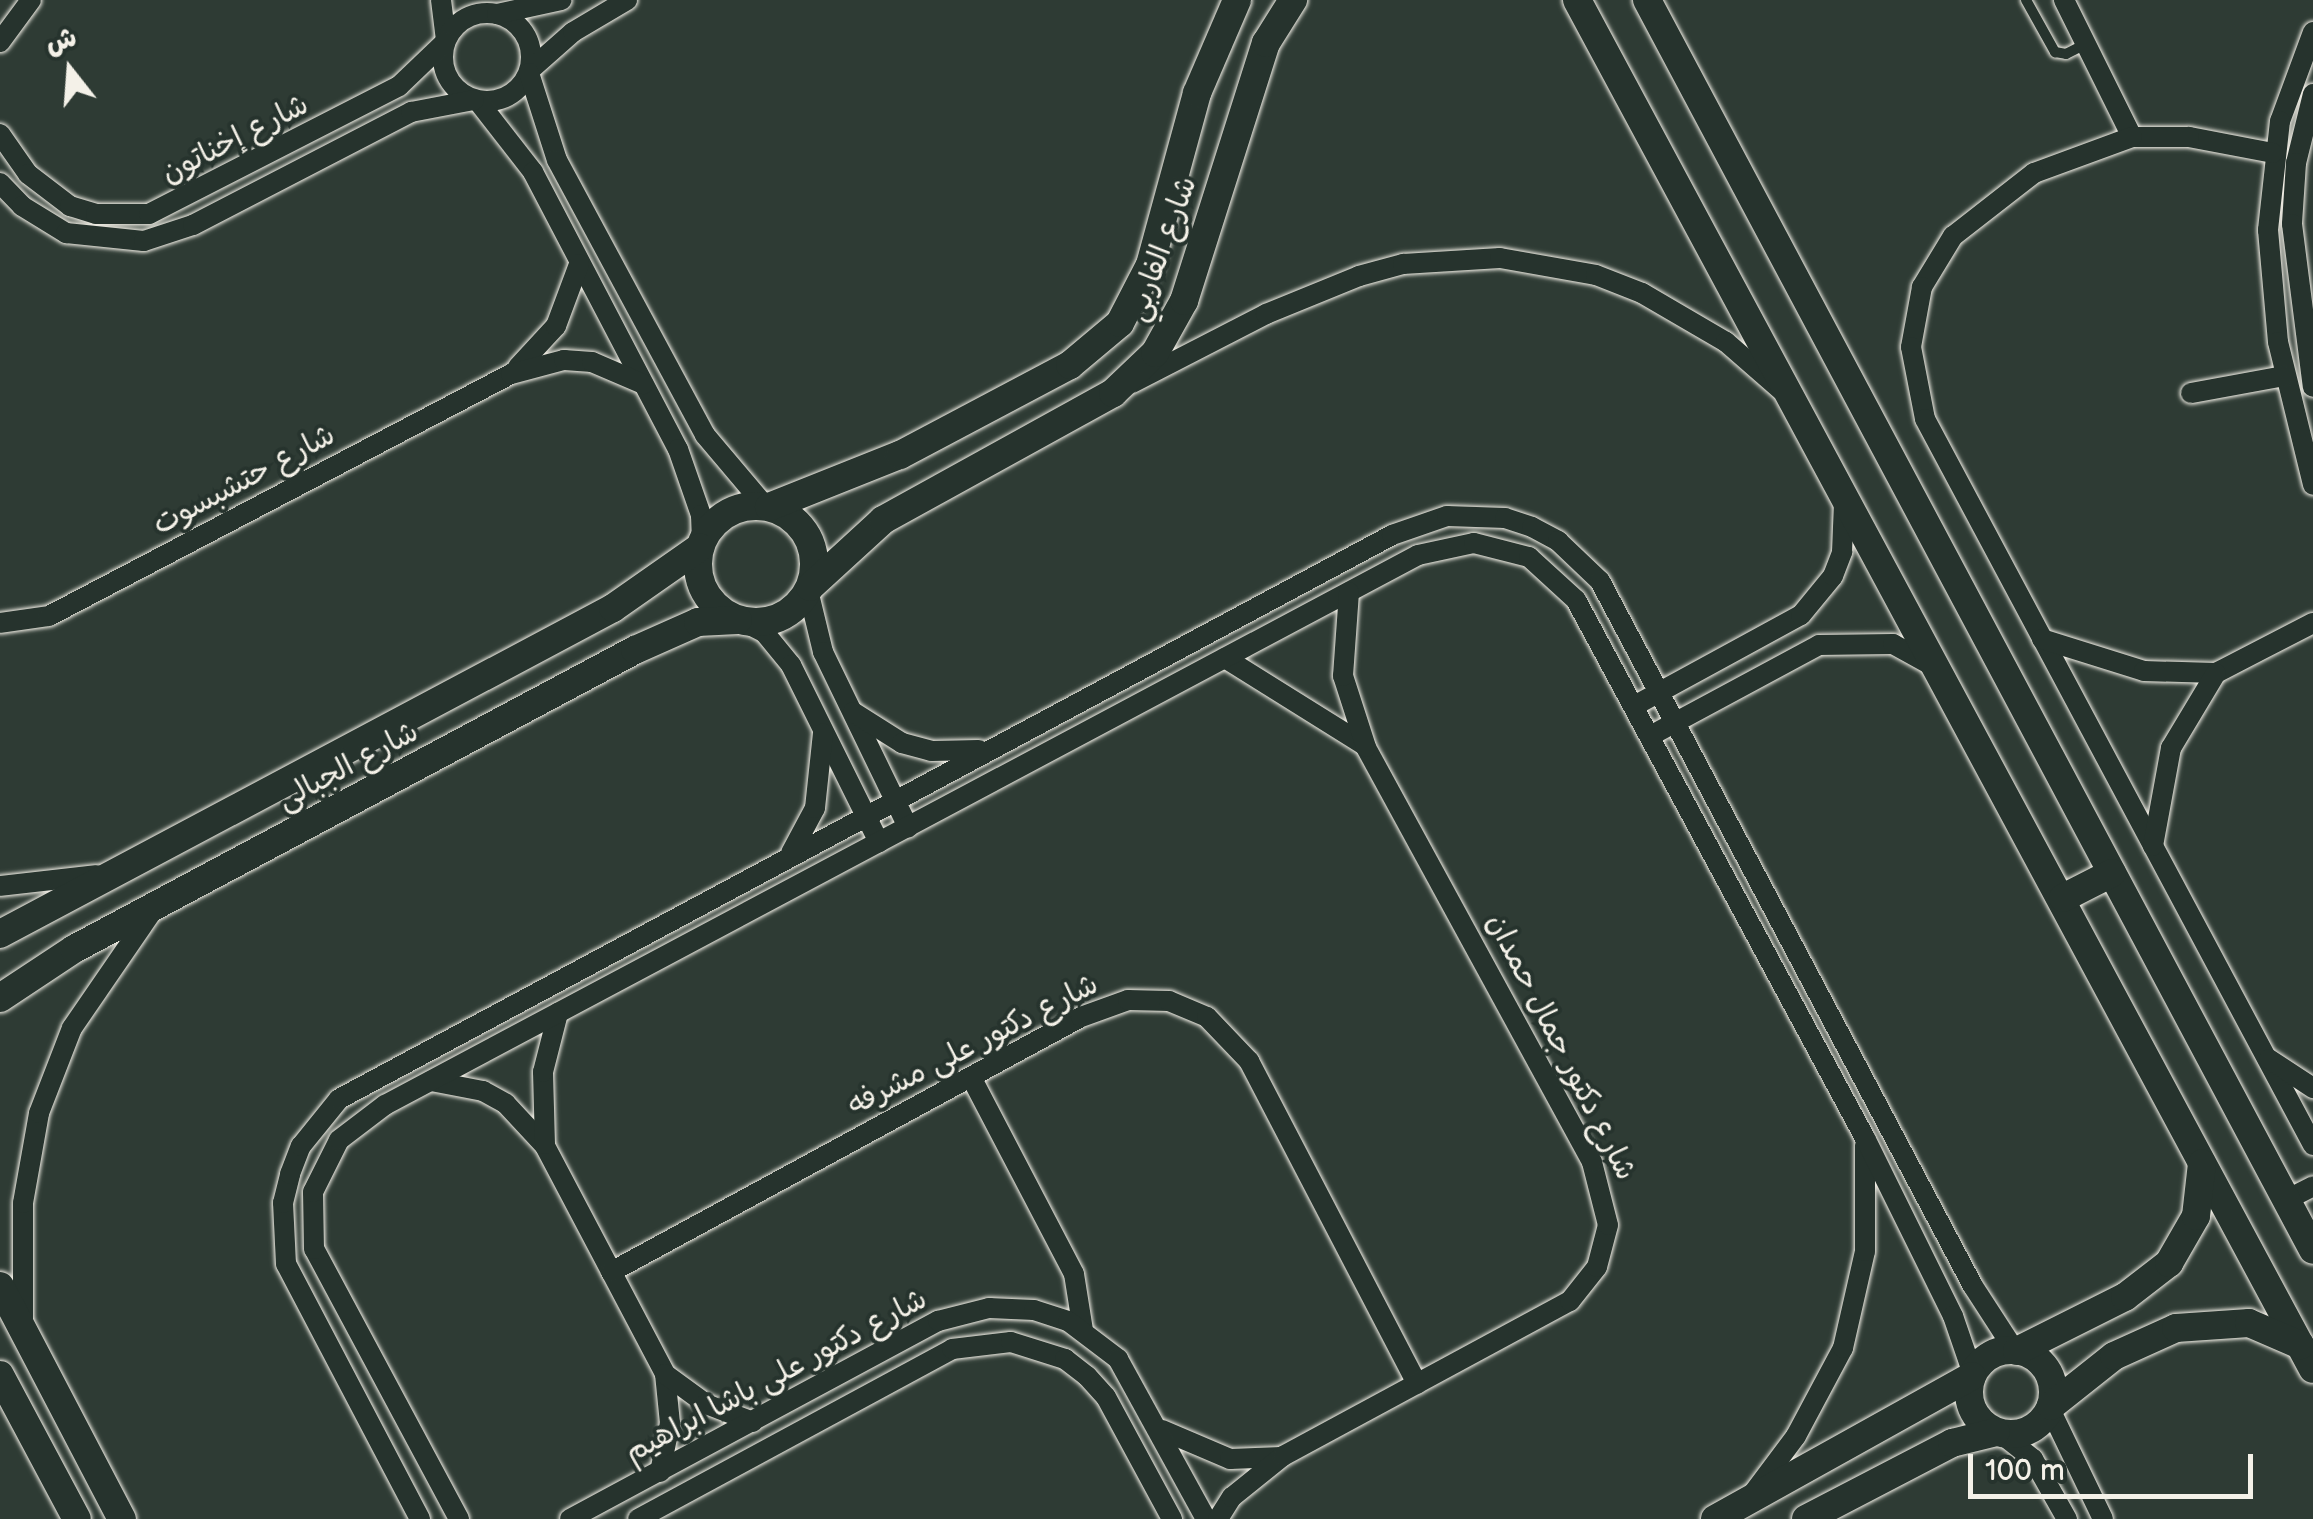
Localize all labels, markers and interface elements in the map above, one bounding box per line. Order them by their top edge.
north arrow [20,20,120,120]
text: ش [42,21,81,61]
street label: شارع إخناتون [155,87,315,191]
street label: شارع الفاربي [1119,172,1205,326]
street label: شارع حتشبسوت [147,417,341,543]
street label: شارع الجبالى [271,714,425,818]
street label: شارع دكتور جمال حمدان [1478,908,1644,1186]
street label: شارع دكتور على مشرفه [842,966,1104,1124]
street label: شارع دكتور على باشا ابراهيم [619,1281,933,1471]
scale bar [1973,1434,2258,1496]
text: 100 m [1985,1453,2065,1489]

